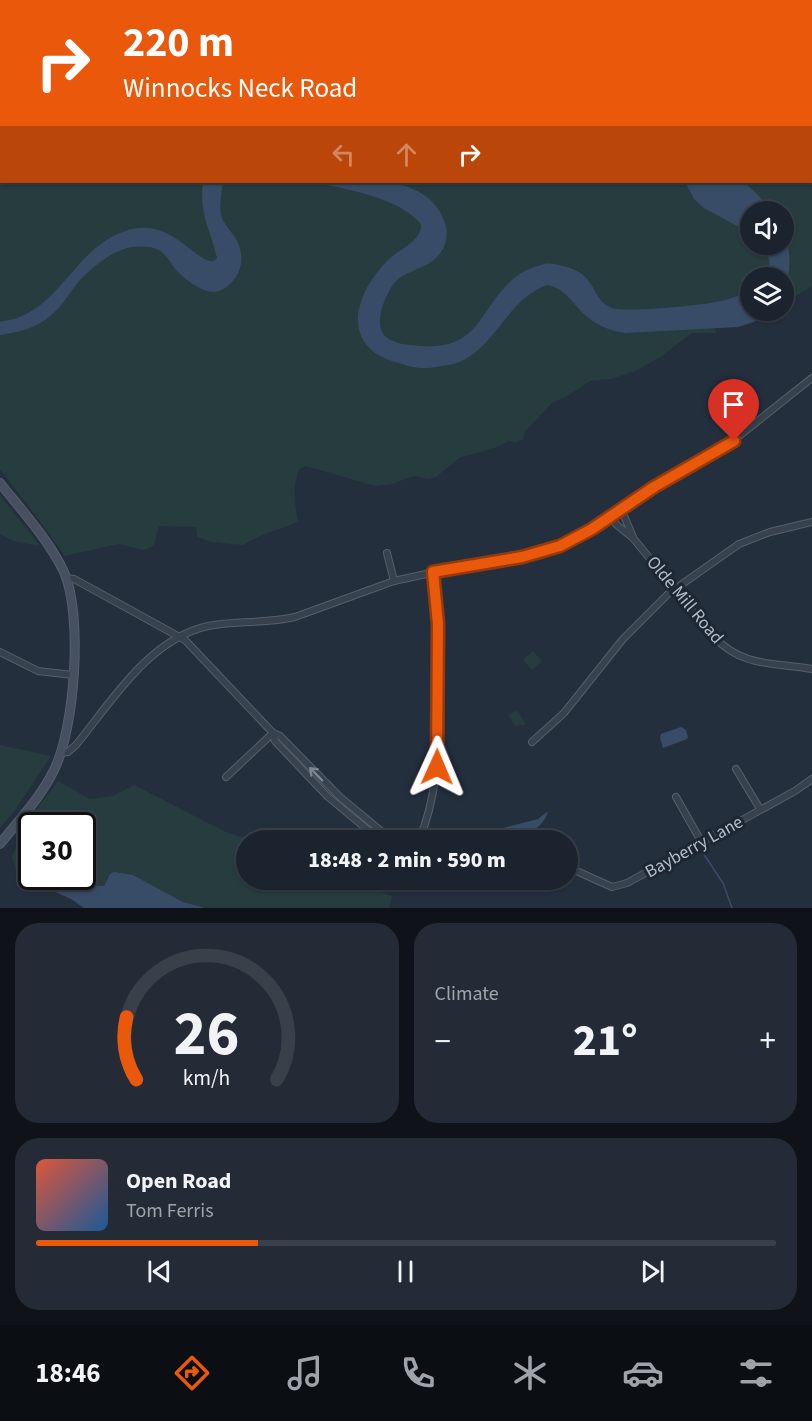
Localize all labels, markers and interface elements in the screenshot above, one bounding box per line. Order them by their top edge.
text: 220 m [123,13,234,73]
icon: right [24,24,102,102]
text: Winnocks Neck Road [123,69,357,108]
icon: left [327,138,360,171]
icon: ahead [390,138,423,171]
icon: right [453,138,486,171]
map controls [740,201,794,321]
button: sound [740,201,794,255]
button: layers [740,267,794,321]
pin [708,379,759,441]
icon: arrive [717,388,750,421]
street label: Olde Mill Road [641,551,729,649]
position arrow [405,735,469,799]
one-way arrow [309,767,324,782]
street label: Bayberry Lane [640,810,748,884]
speed limit sign: 30 [18,812,96,890]
text: 18:48 · 2 min · 590 m [308,844,506,876]
text: Climate [435,980,499,1008]
text: 26 [174,990,240,1079]
text: 21° [573,1009,638,1073]
text: − [435,1018,451,1065]
text: + [760,1018,776,1065]
text: km/h [183,1063,231,1094]
text: Open Road [126,1165,231,1197]
text: Tom Ferris [126,1197,214,1225]
icon: previous [143,1255,176,1288]
icon: pause [389,1255,422,1288]
icon: next [636,1255,669,1288]
icon: directions [171,1352,213,1394]
icon: music [284,1352,326,1394]
icon: phone [397,1352,439,1394]
icon: climate [509,1352,551,1394]
icon: car [622,1352,664,1394]
icon: filters [735,1352,777,1394]
text: 18:46 [35,1354,100,1393]

